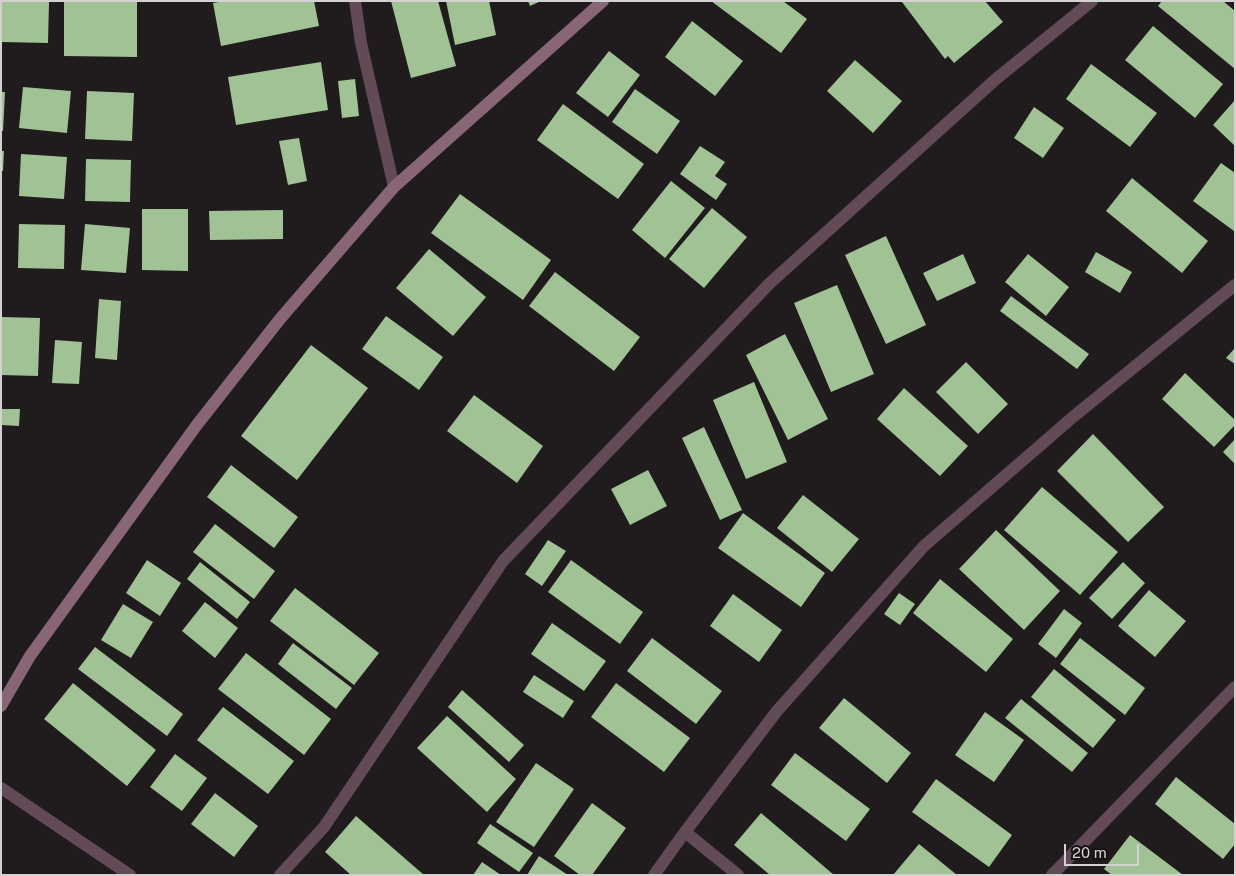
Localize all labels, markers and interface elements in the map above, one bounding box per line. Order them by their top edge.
scale bar [1066,834,1141,866]
text: 20 m [1072,844,1107,861]

